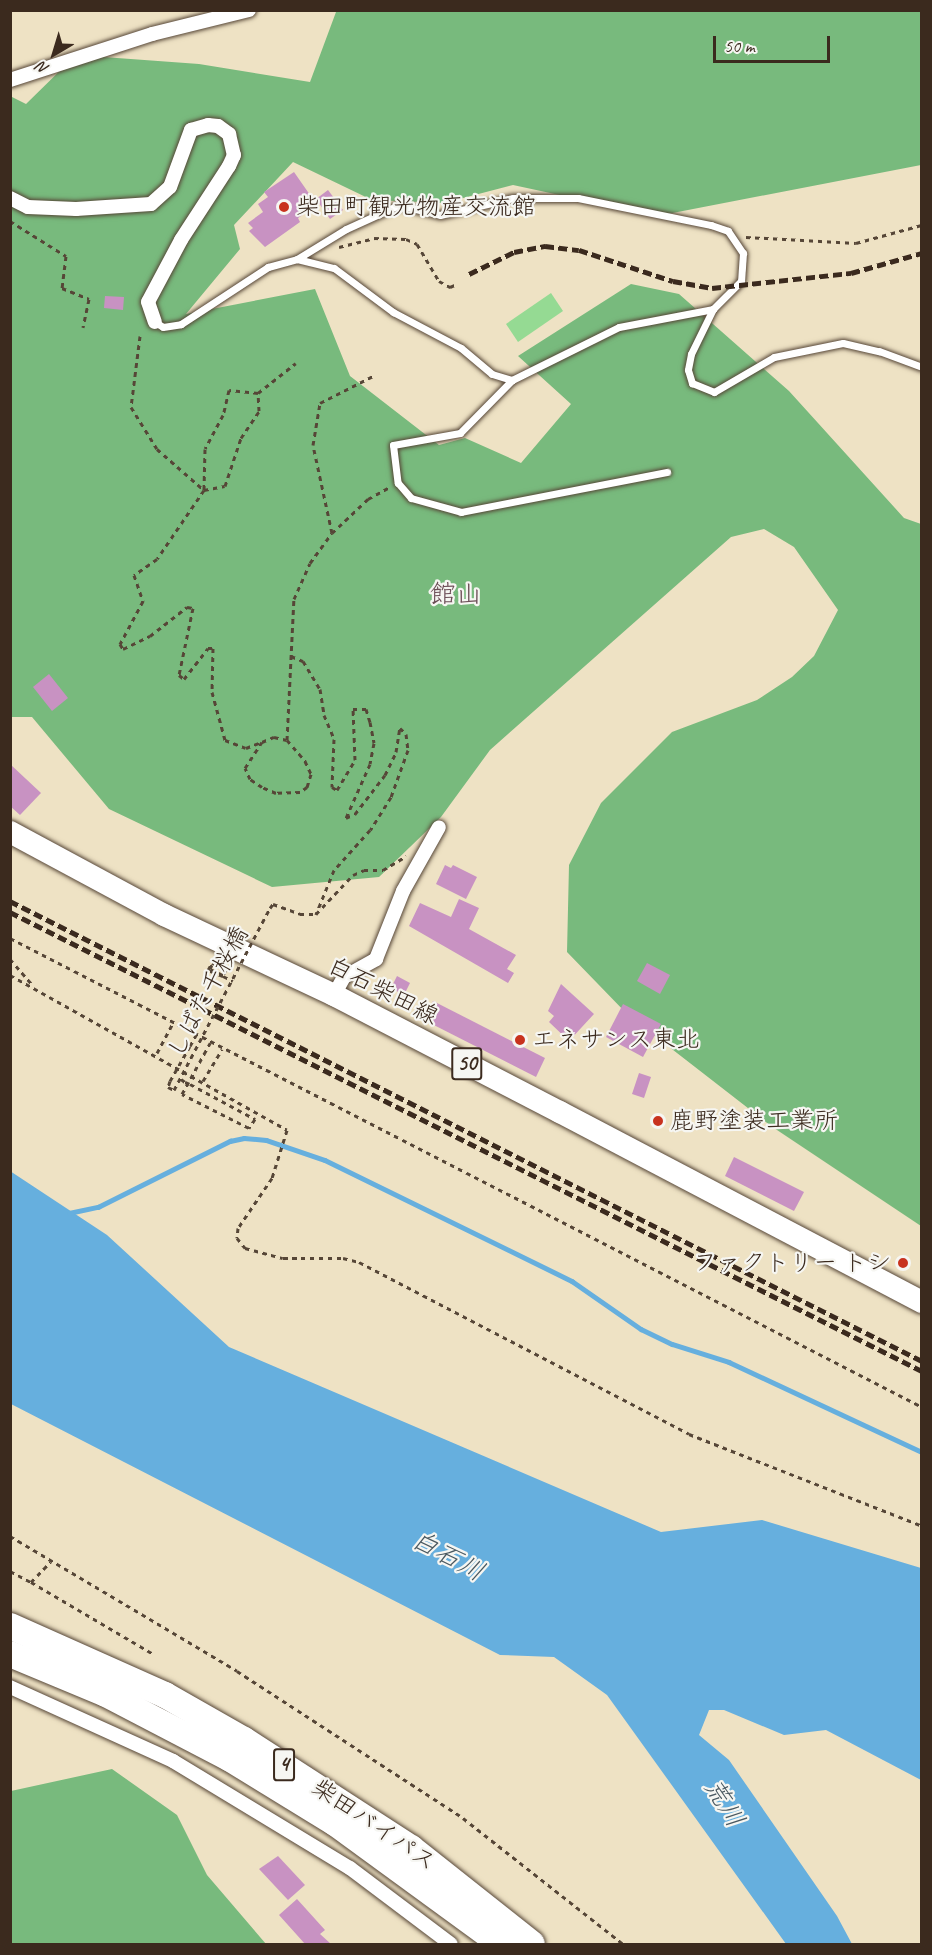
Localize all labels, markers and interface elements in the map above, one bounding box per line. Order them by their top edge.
north arrow [24,24,84,84]
scale bar [716,24,833,62]
text: 50 m [724,35,755,57]
text: N [33,57,53,79]
place label: 柴田町観光物産交流館 [296,193,536,221]
marker: 柴田町観光物産交流館 [277,200,291,214]
district label: 館山 [430,578,482,610]
street label: しばた千桜橋 [161,922,255,1062]
street label: 白石柴田線 [323,951,443,1031]
place label: エネサンス東北 [532,1026,700,1054]
marker: エネサンス東北 [513,1033,527,1047]
road number: 50 [450,1045,484,1083]
place label: 鹿野塗装工業所 [670,1107,838,1135]
marker: 鹿野塗装工業所 [651,1114,665,1128]
place label: ファクトリー トシ [693,1249,891,1277]
marker: ファクトリー トシ [896,1256,910,1270]
water label: 白石川 [406,1524,490,1588]
road number: 4 [272,1746,296,1784]
street label: 柴田バイパス [306,1773,442,1877]
water label: 荒川 [697,1773,751,1833]

